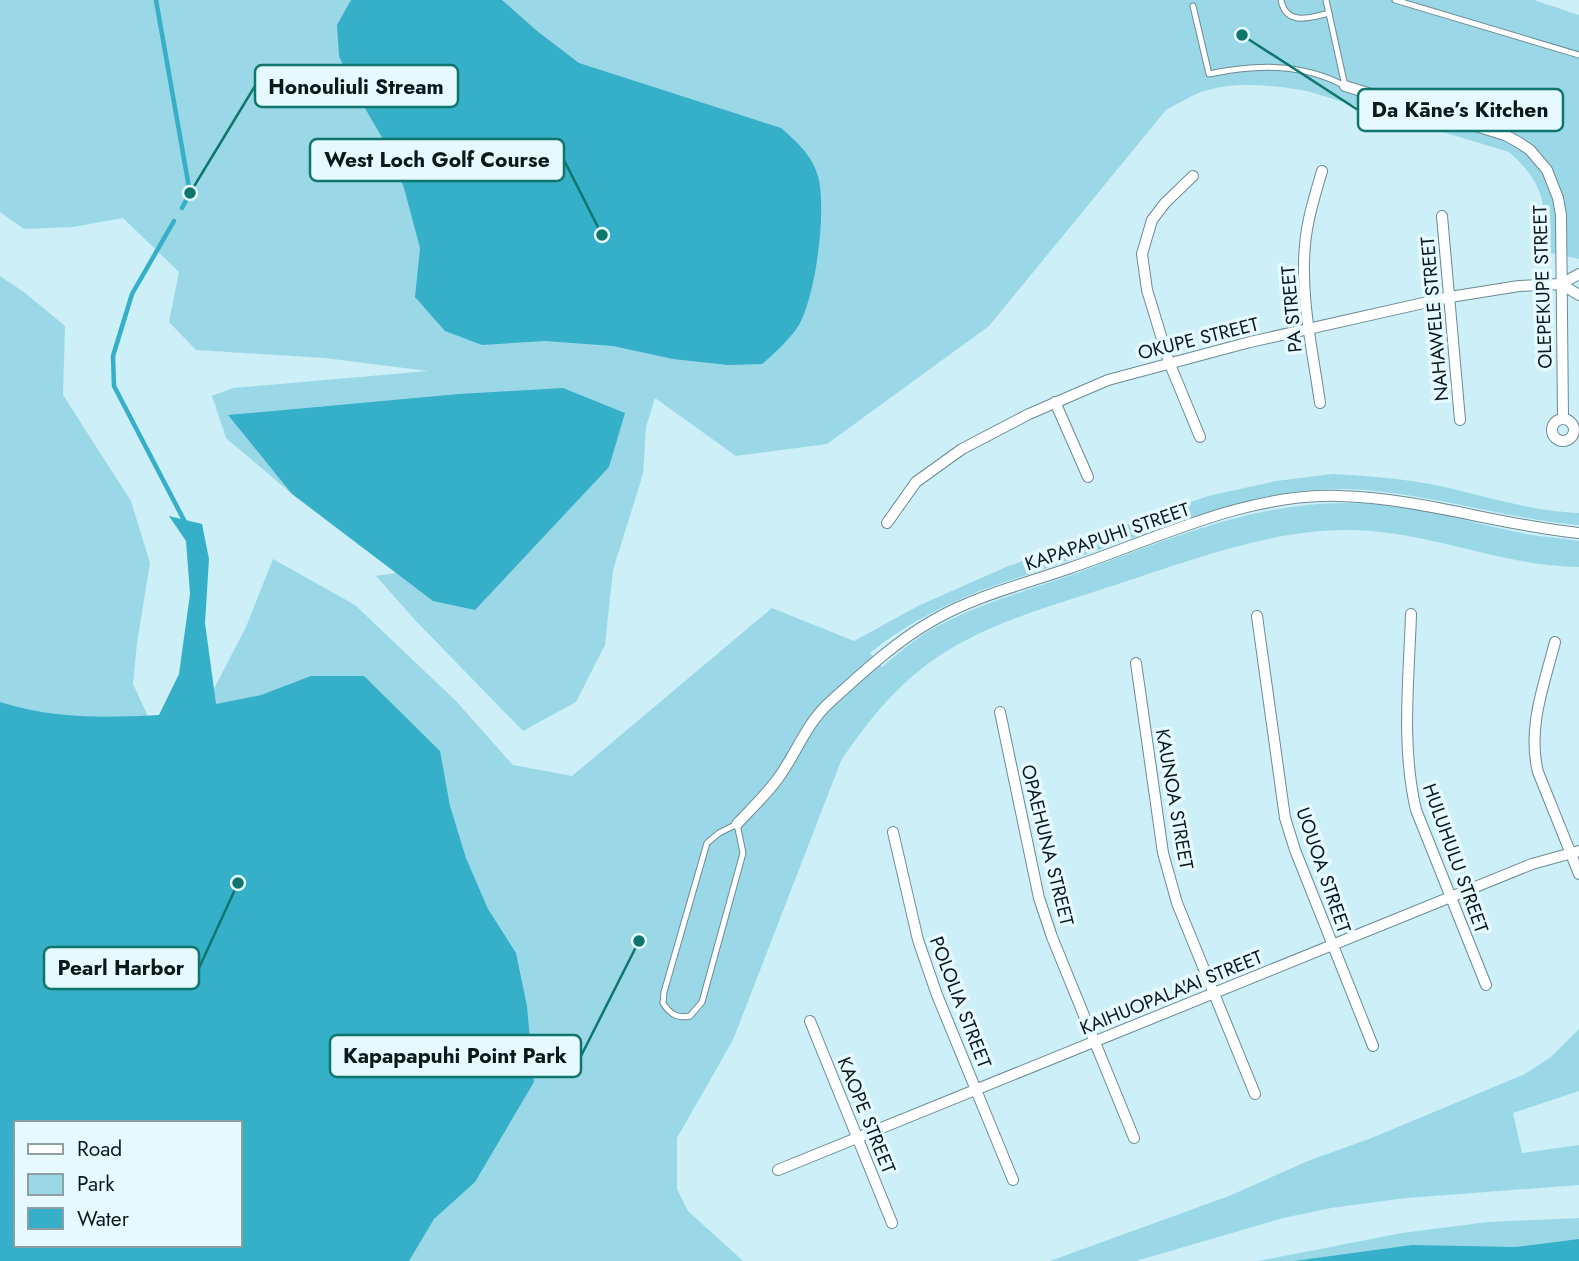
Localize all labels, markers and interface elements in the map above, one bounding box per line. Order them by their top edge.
callout: Honouliuli Stream [255,65,458,107]
text: Honouliuli Stream [268,72,444,102]
callout: Da Kāne’s Kitchen [1358,89,1563,131]
text: Da Kāne’s Kitchen [1372,95,1548,125]
callout: West Loch Golf Course [310,139,564,181]
text: West Loch Golf Course [324,145,550,175]
street label: OLEPEKUPE STREET [1526,205,1559,369]
street label: NAHAWELE STREET [1414,235,1455,402]
street label: PA STREET [1274,264,1309,353]
street label: OKUPE STREET [1135,310,1262,367]
street label: KAPAPAPUHI STREET [1021,496,1193,577]
street label: KAUNOA STREET [1149,727,1200,872]
street label: OPAEHUNA STREET [1014,762,1081,929]
street label: HULUHULU STREET [1416,780,1495,937]
street label: UOUOA STREET [1289,804,1358,937]
street label: POLOLIA STREET [923,932,998,1072]
street label: KAIHUOPALA'AI STREET [1076,943,1267,1042]
callout: Pearl Harbor [44,947,199,989]
text: Pearl Harbor [58,953,185,983]
callout: Kapapapuhi Point Park [330,1035,581,1077]
text: Kapapapuhi Point Park [343,1041,567,1071]
street label: KAOPE STREET [831,1053,902,1178]
legend [14,1121,242,1247]
text: Road [77,1134,122,1164]
text: Park [77,1169,115,1199]
text: Water [77,1204,130,1234]

